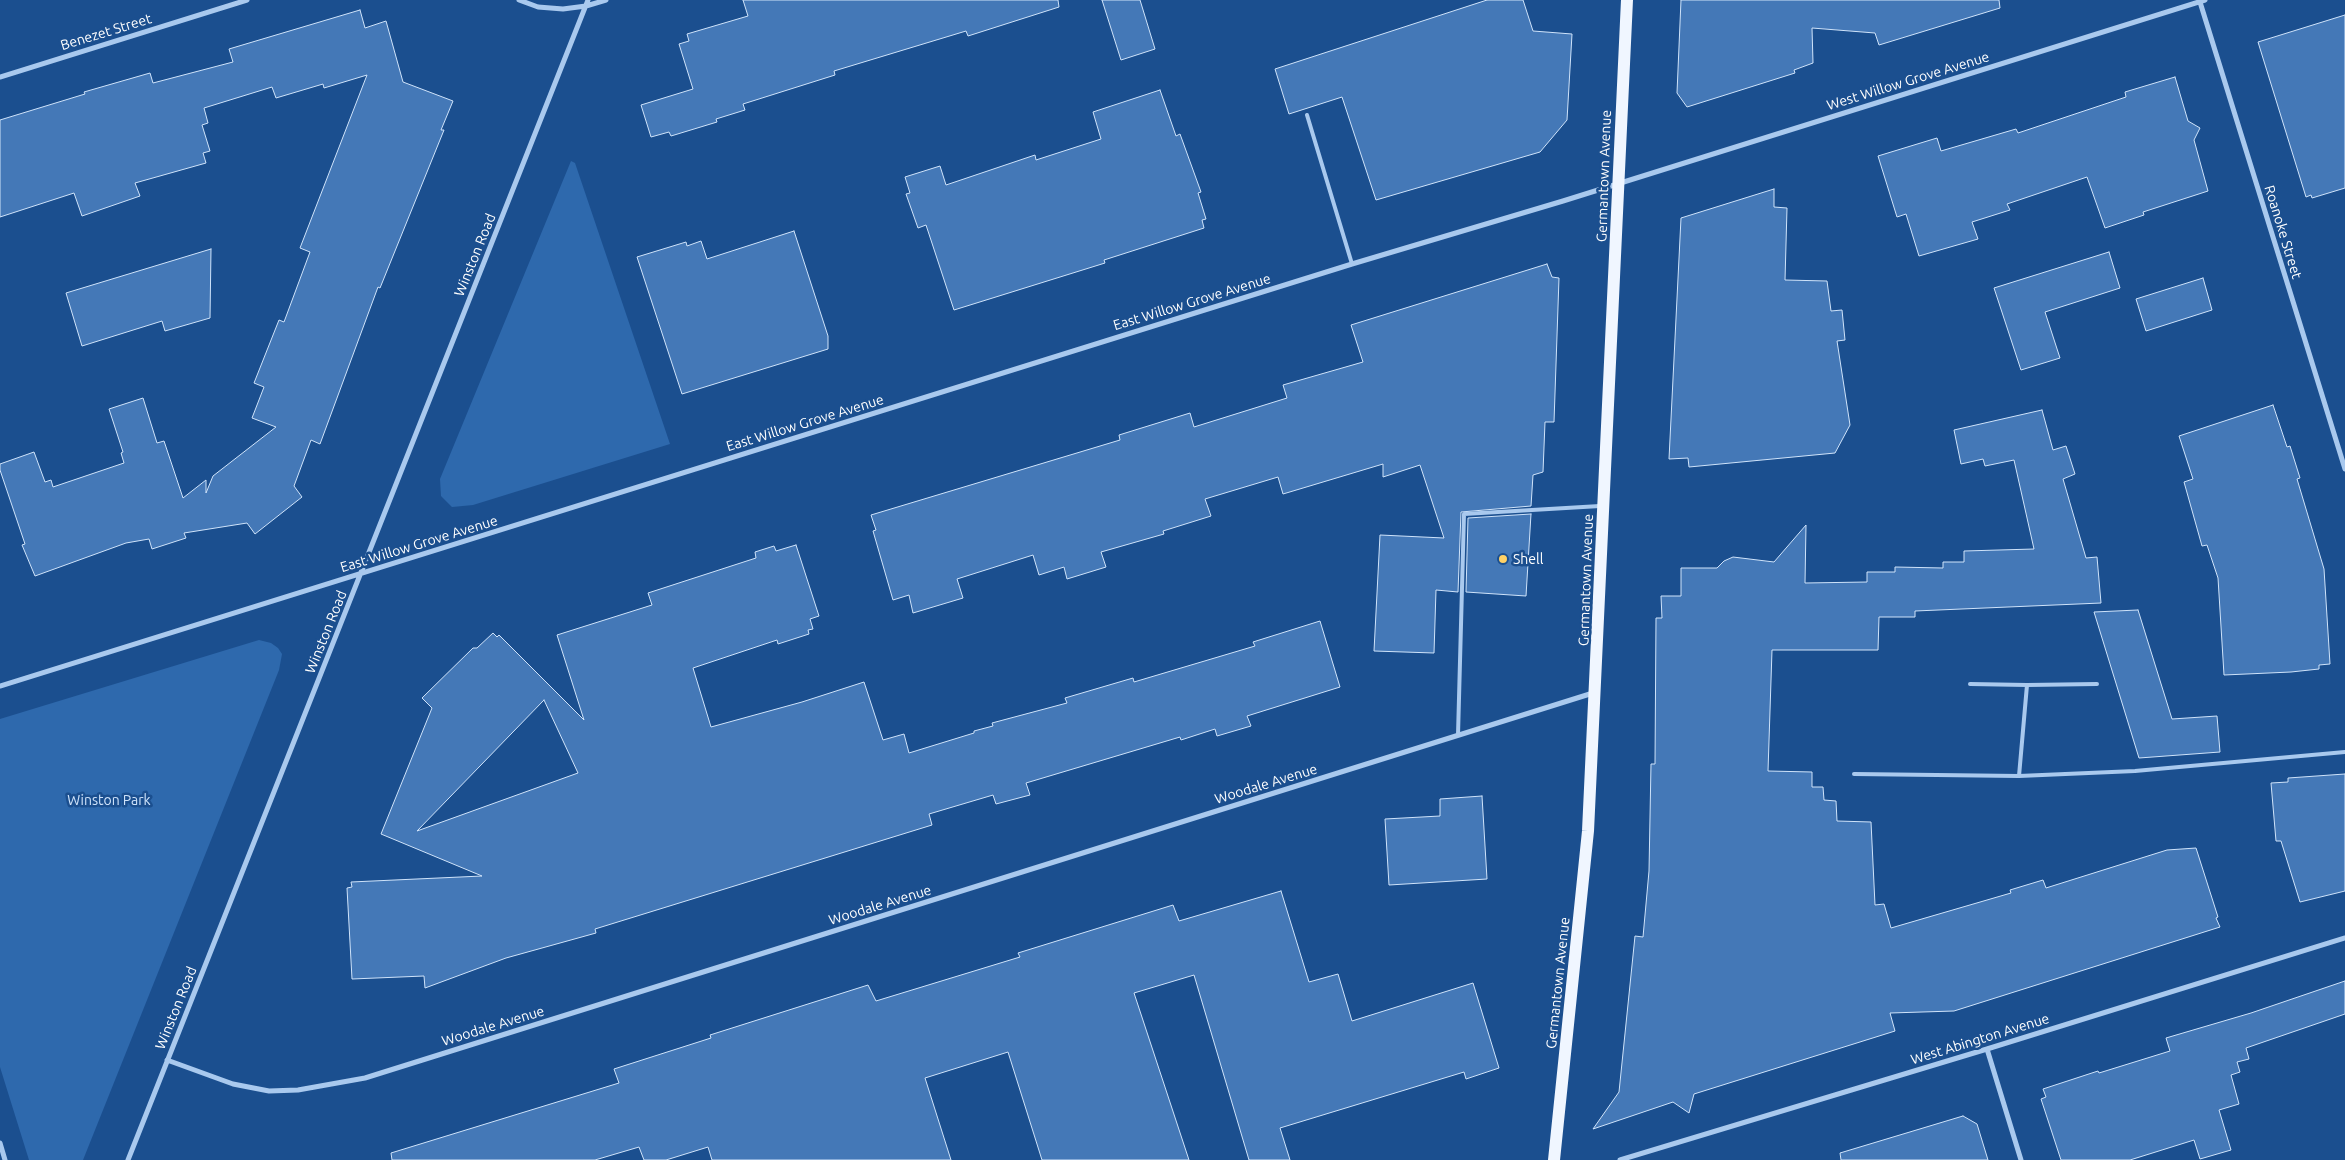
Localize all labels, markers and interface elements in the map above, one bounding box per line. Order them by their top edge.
street label: Benezet Street [59,10,153,54]
street label: West Willow Grove Avenue [1825,48,1991,114]
street label: Germantown Avenue [1593,110,1615,242]
street label: Roanoke Street [2261,183,2305,281]
street label: Winston Road [451,211,499,299]
street label: East Willow Grove Avenue [1111,270,1273,334]
street label: East Willow Grove Avenue [724,391,886,455]
street label: East Willow Grove Avenue [338,512,500,576]
street label: Germantown Avenue [1575,514,1597,646]
place label: Shell [1513,551,1543,567]
marker: Shell [1497,553,1509,565]
street label: Winston Road [302,588,350,676]
street label: Woodale Avenue [1213,760,1319,808]
park label: Winston Park [67,792,151,808]
street label: Woodale Avenue [827,881,933,929]
street label: Germantown Avenue [1543,916,1573,1050]
street label: Winston Road [152,964,200,1052]
street label: Woodale Avenue [440,1002,546,1050]
street label: West Abington Avenue [1909,1010,2051,1068]

